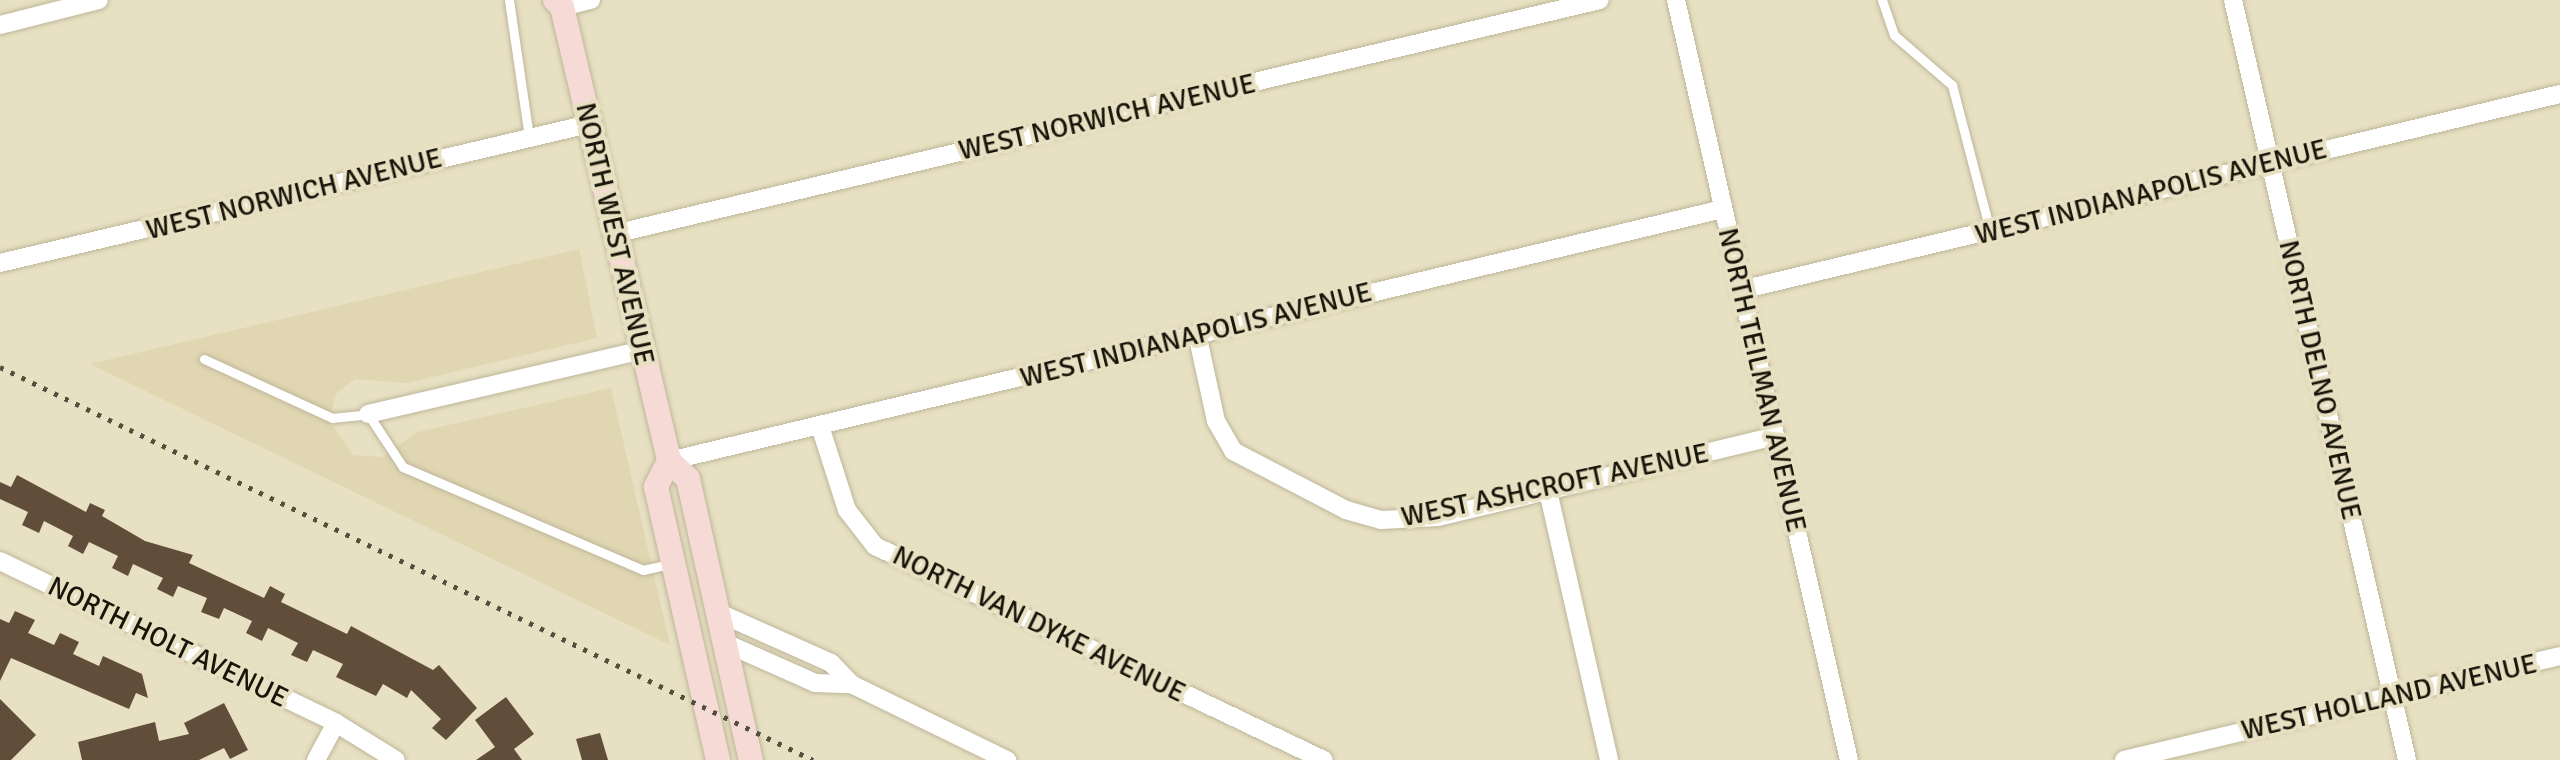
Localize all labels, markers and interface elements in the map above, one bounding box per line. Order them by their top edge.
street label: WEST NORWICH AVENUE [955,66,1259,168]
street label: NORTH WEST AVENUE [568,99,662,369]
street label: WEST INDIANAPOLIS AVENUE [1972,132,2330,252]
street label: WEST NORWICH AVENUE [143,141,445,247]
street label: NORTH TEILMAN AVENUE [1711,225,1813,535]
street label: NORTH DELNO AVENUE [2271,237,2369,523]
street label: WEST INDIANAPOLIS AVENUE [1017,275,1375,395]
street label: WEST ASHCROFT AVENUE [1398,436,1712,534]
street label: NORTH VAN DYKE AVENUE [887,538,1191,710]
street label: NORTH HOLT AVENUE [43,569,293,715]
street label: WEST HOLLAND AVENUE [2238,647,2540,747]

